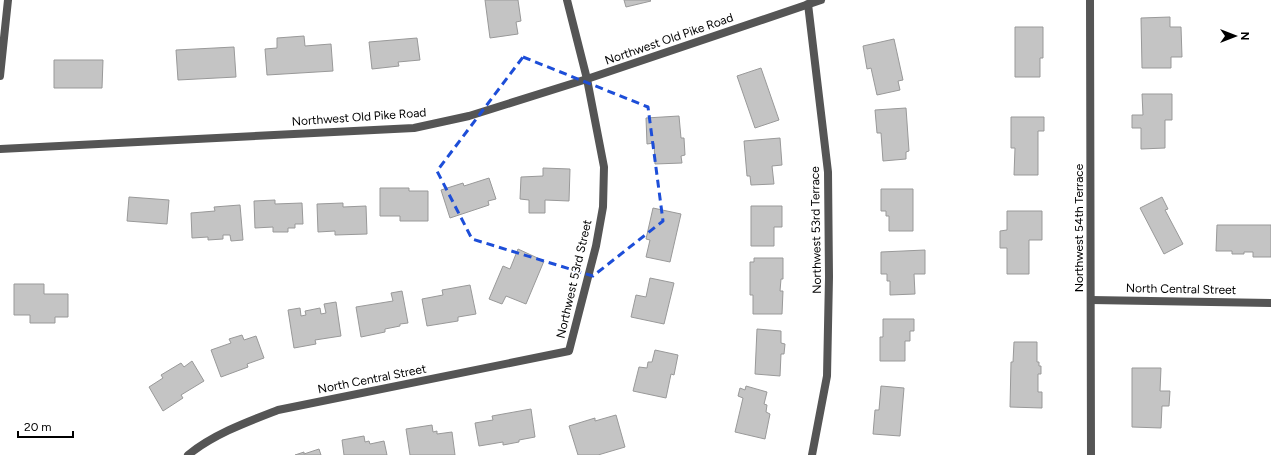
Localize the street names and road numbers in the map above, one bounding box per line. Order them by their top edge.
street label: Northwest Old Pike Road [603,10,735,68]
street label: Northwest Old Pike Road [291,105,427,129]
street label: Northwest 54th Terrace [1072,163,1086,292]
street label: Northwest 53rd Terrace [808,166,824,294]
street label: Northwest 53rd Street [554,218,595,340]
street label: North Central Street [1126,281,1237,297]
street label: North Central Street [317,362,428,396]

